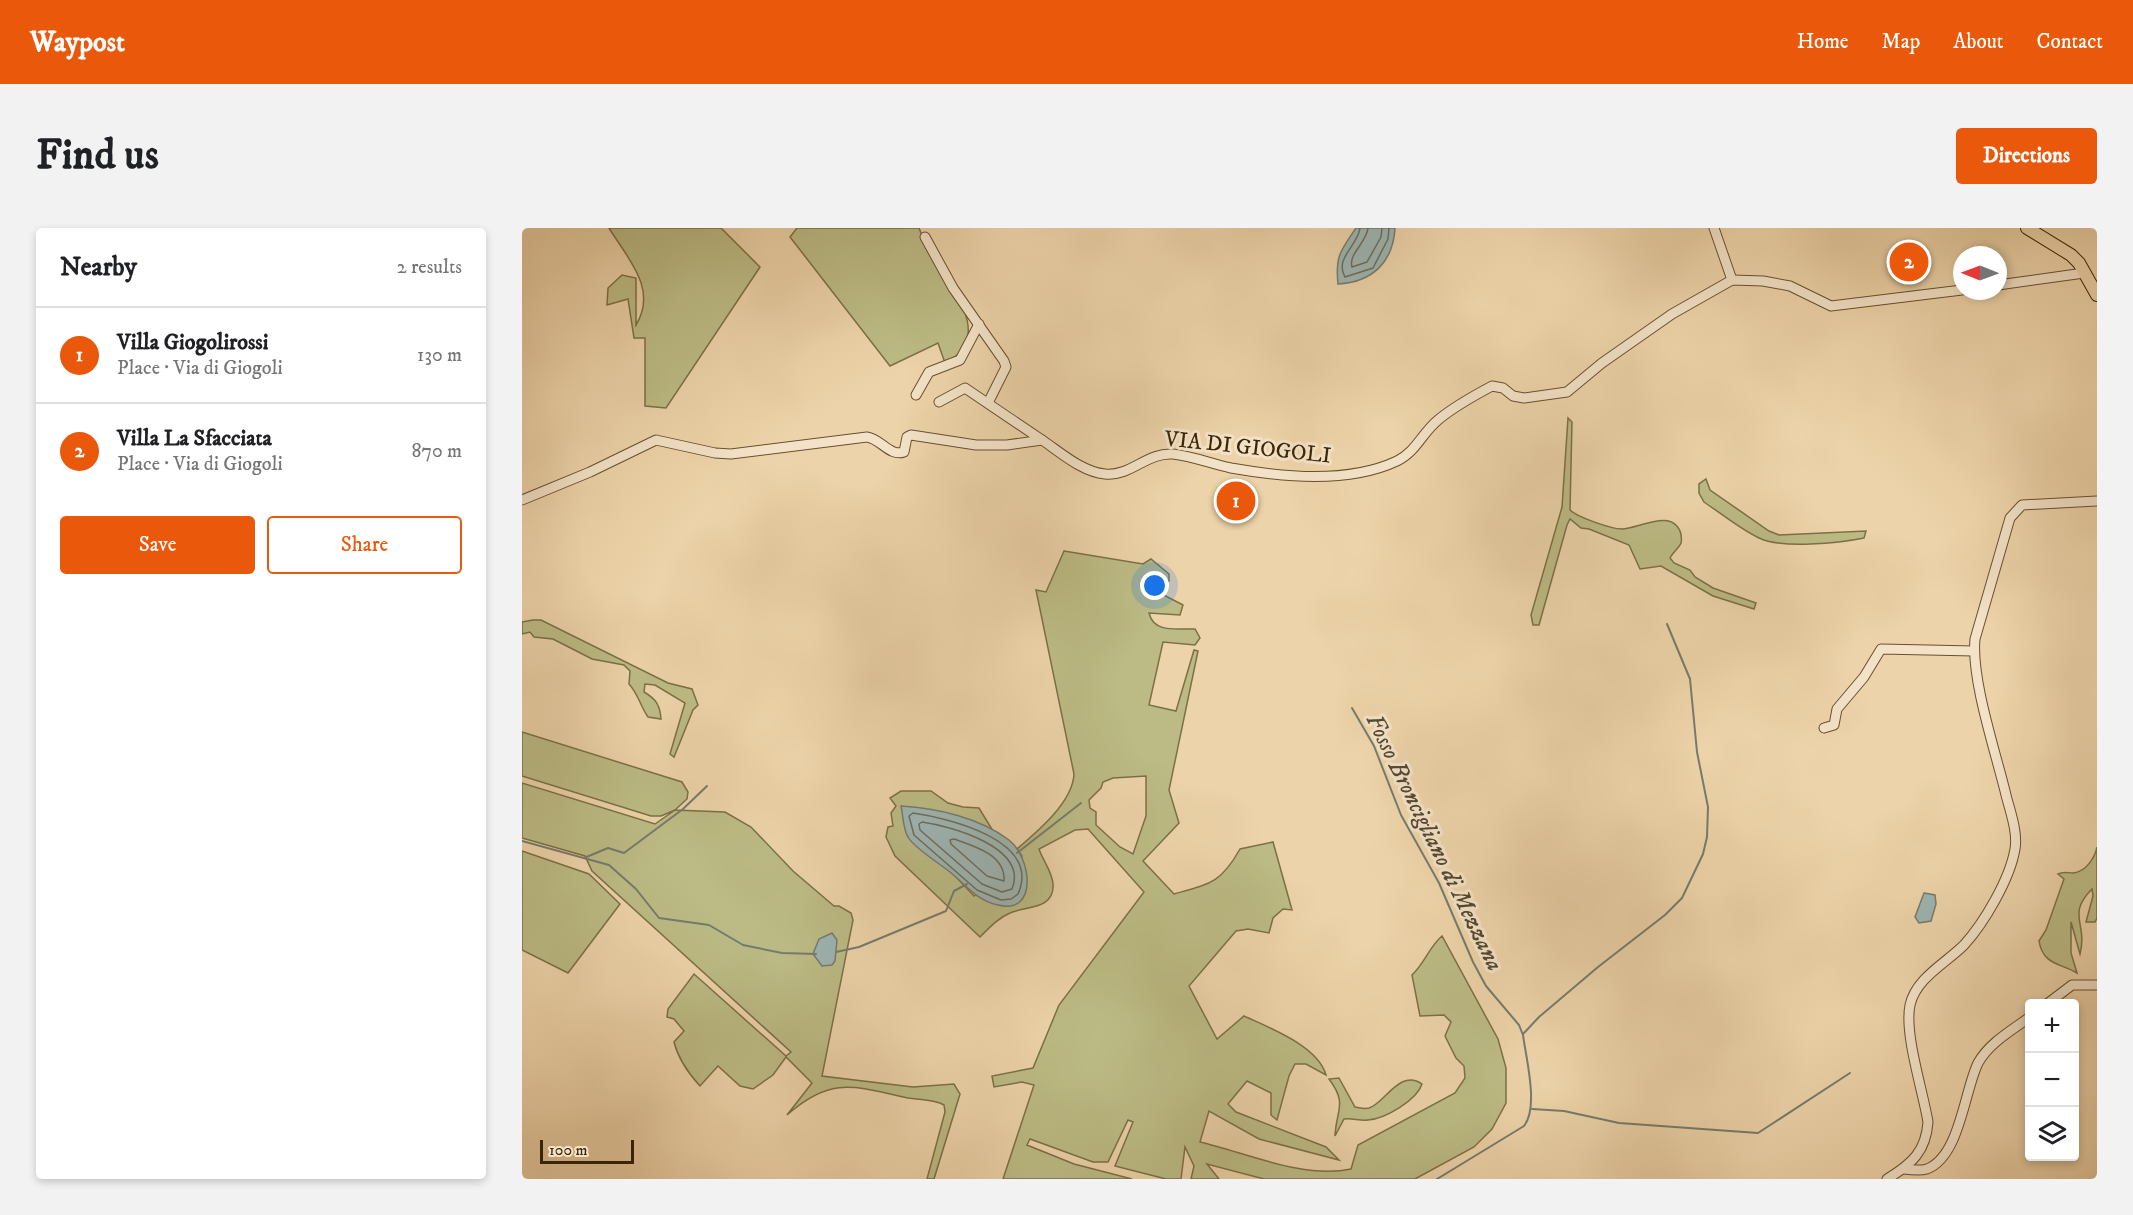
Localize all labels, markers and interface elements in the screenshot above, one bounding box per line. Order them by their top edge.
text: Waypost [30,25,125,60]
text: Home [1797,29,1849,55]
text: Map [1882,29,1920,55]
text: About [1953,29,2004,55]
text: Contact [2037,29,2103,55]
button: Directions [1956,128,2097,184]
text: Find us [36,130,159,182]
pin: 2 [1890,240,1928,285]
north arrow [1953,246,2007,300]
text: Nearby [60,251,137,284]
text: 2 results [397,255,462,280]
text: Villa Giogolirossi [117,329,268,356]
text: 1 [76,343,83,368]
text: 130 m [417,343,462,368]
text: Place · Via di Giogoli [117,356,283,381]
text: Villa La Sfacciata [117,425,272,452]
street label: VIA DI GIOGOLI [1162,425,1332,470]
text: 2 [75,439,84,464]
text: 870 m [411,439,462,464]
text: Place · Via di Giogoli [117,452,283,477]
pin: 1 [1216,478,1256,524]
button: Save [60,516,255,574]
button: Share [267,516,462,574]
your location [1140,571,1169,600]
water label: Fosso Broncigliano di Mezzana [1359,709,1509,976]
map controls [2025,999,2079,1161]
button: + [2025,999,2079,1053]
button: − [2025,1053,2079,1107]
button: layers [2025,1107,2079,1161]
scale bar [540,1137,634,1164]
text: 100 m [549,1140,588,1160]

